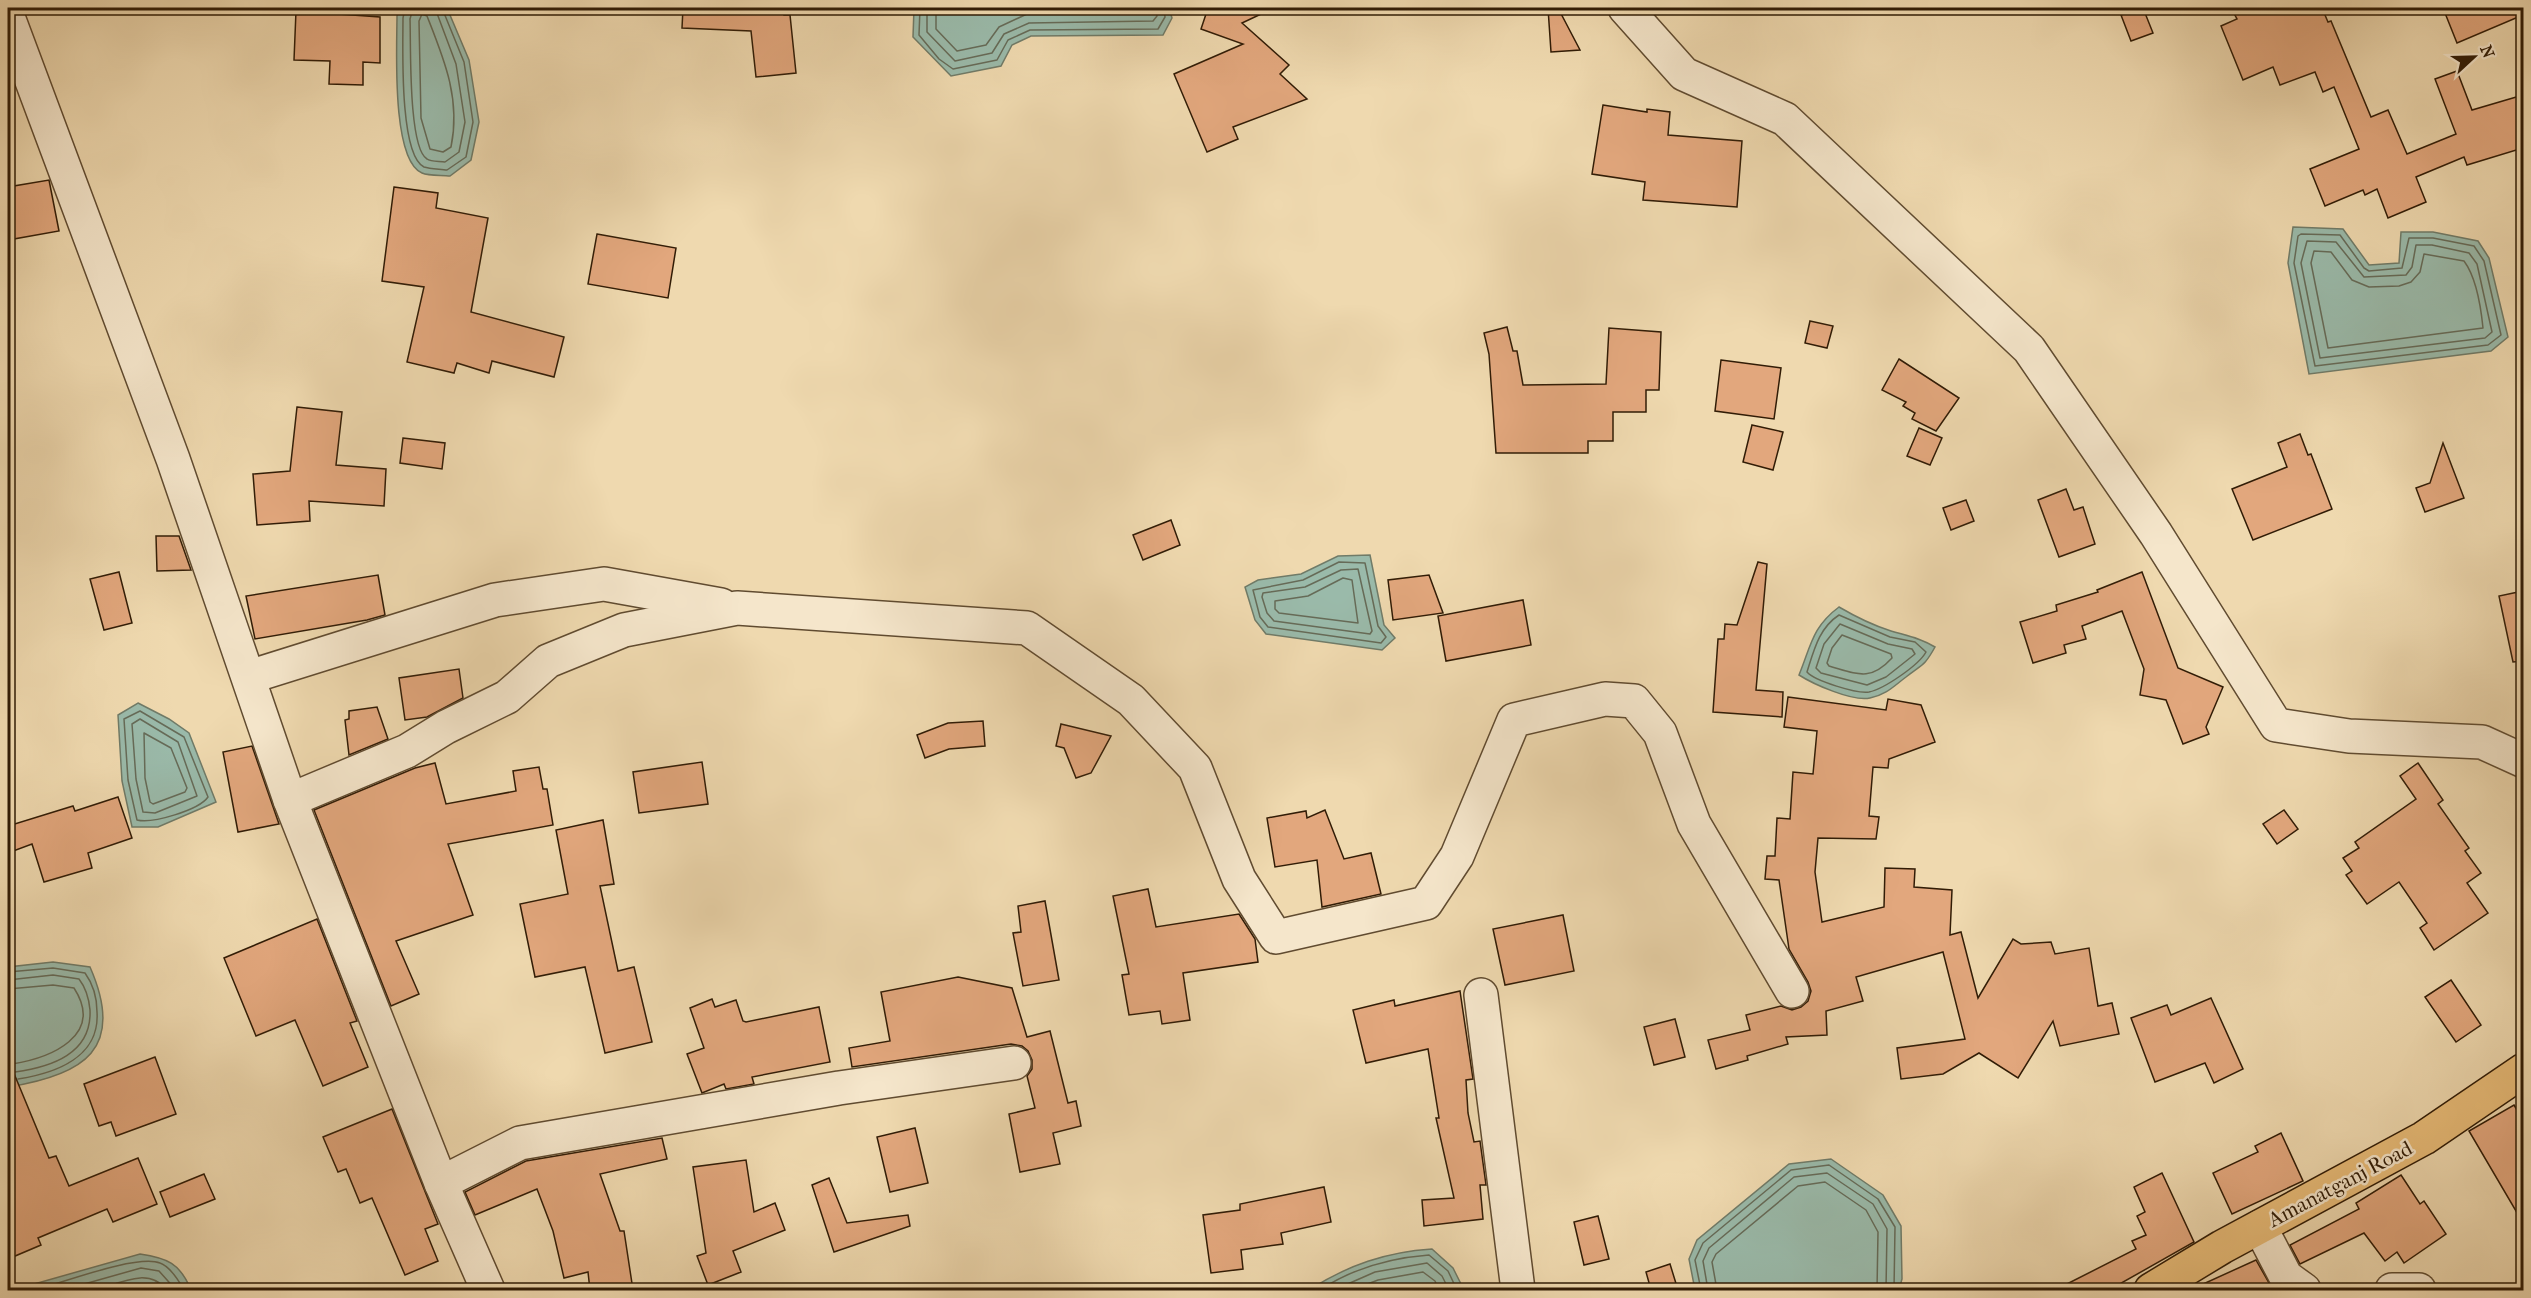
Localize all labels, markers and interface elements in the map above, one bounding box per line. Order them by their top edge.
north arrow [2444,27,2504,87]
text: N [2476,42,2499,62]
street label: Amanatganj Road [2263,1136,2417,1233]

